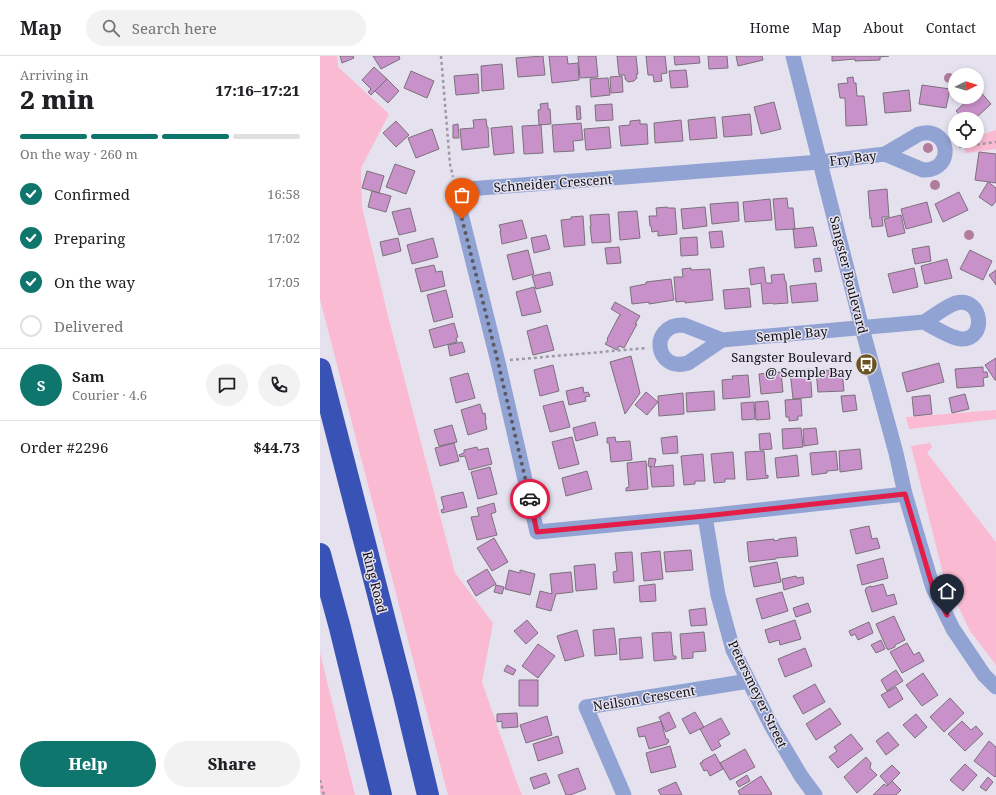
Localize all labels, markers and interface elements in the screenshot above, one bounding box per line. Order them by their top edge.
search box [86,10,366,46]
text: Map [20,15,62,41]
icon: search [100,17,122,39]
text: Search here [132,18,217,38]
text: Home [750,18,790,37]
text: Map [812,18,841,37]
text: About [863,18,904,37]
text: Contact [926,18,976,37]
text: Arriving in [20,66,89,84]
north arrow [948,68,984,104]
map controls [948,68,984,148]
text: 17:16–17:21 [215,80,300,100]
text: 2 min [20,81,95,117]
button: locate [948,112,984,148]
text: On the way · 260 m [20,145,138,163]
street label: Fry Bay [828,146,878,170]
street label: Schneider Crescent [493,170,613,196]
pin [445,178,479,219]
icon: check [20,183,42,205]
text: Confirmed [54,184,130,204]
icon: bag [451,184,473,206]
text: 16:58 [267,185,300,203]
street label: Sangster Boulevard [826,214,872,336]
icon: check [20,227,42,249]
text: Preparing [54,228,125,248]
text: 17:02 [267,229,300,247]
icon: check [20,271,42,293]
text: On the way [54,272,135,292]
text: 17:05 [267,273,300,291]
text: Delivered [54,316,123,336]
street label: Semple Bay [756,322,829,346]
place label: Sangster Boulevard @ Semple Bay [731,348,853,381]
bus stop icon: Sangster Boulevard @ Semple Bay [854,351,880,377]
button: chat [206,364,248,406]
button: phone [258,364,300,406]
text: Sam [72,366,104,386]
text: S [37,375,45,395]
text: Courier · 4.6 [72,386,147,404]
text: Order #2296 [20,437,108,457]
text: $44.73 [253,437,300,457]
courier [510,479,550,519]
icon: car [519,488,541,510]
street label: Ring Road [359,549,391,615]
pin [930,574,964,615]
icon: home [936,580,958,602]
street label: Petersmeyer Street [724,637,792,751]
street label: Neilson Crescent [592,681,697,715]
button: Help [20,741,156,787]
button: Share [164,741,300,787]

